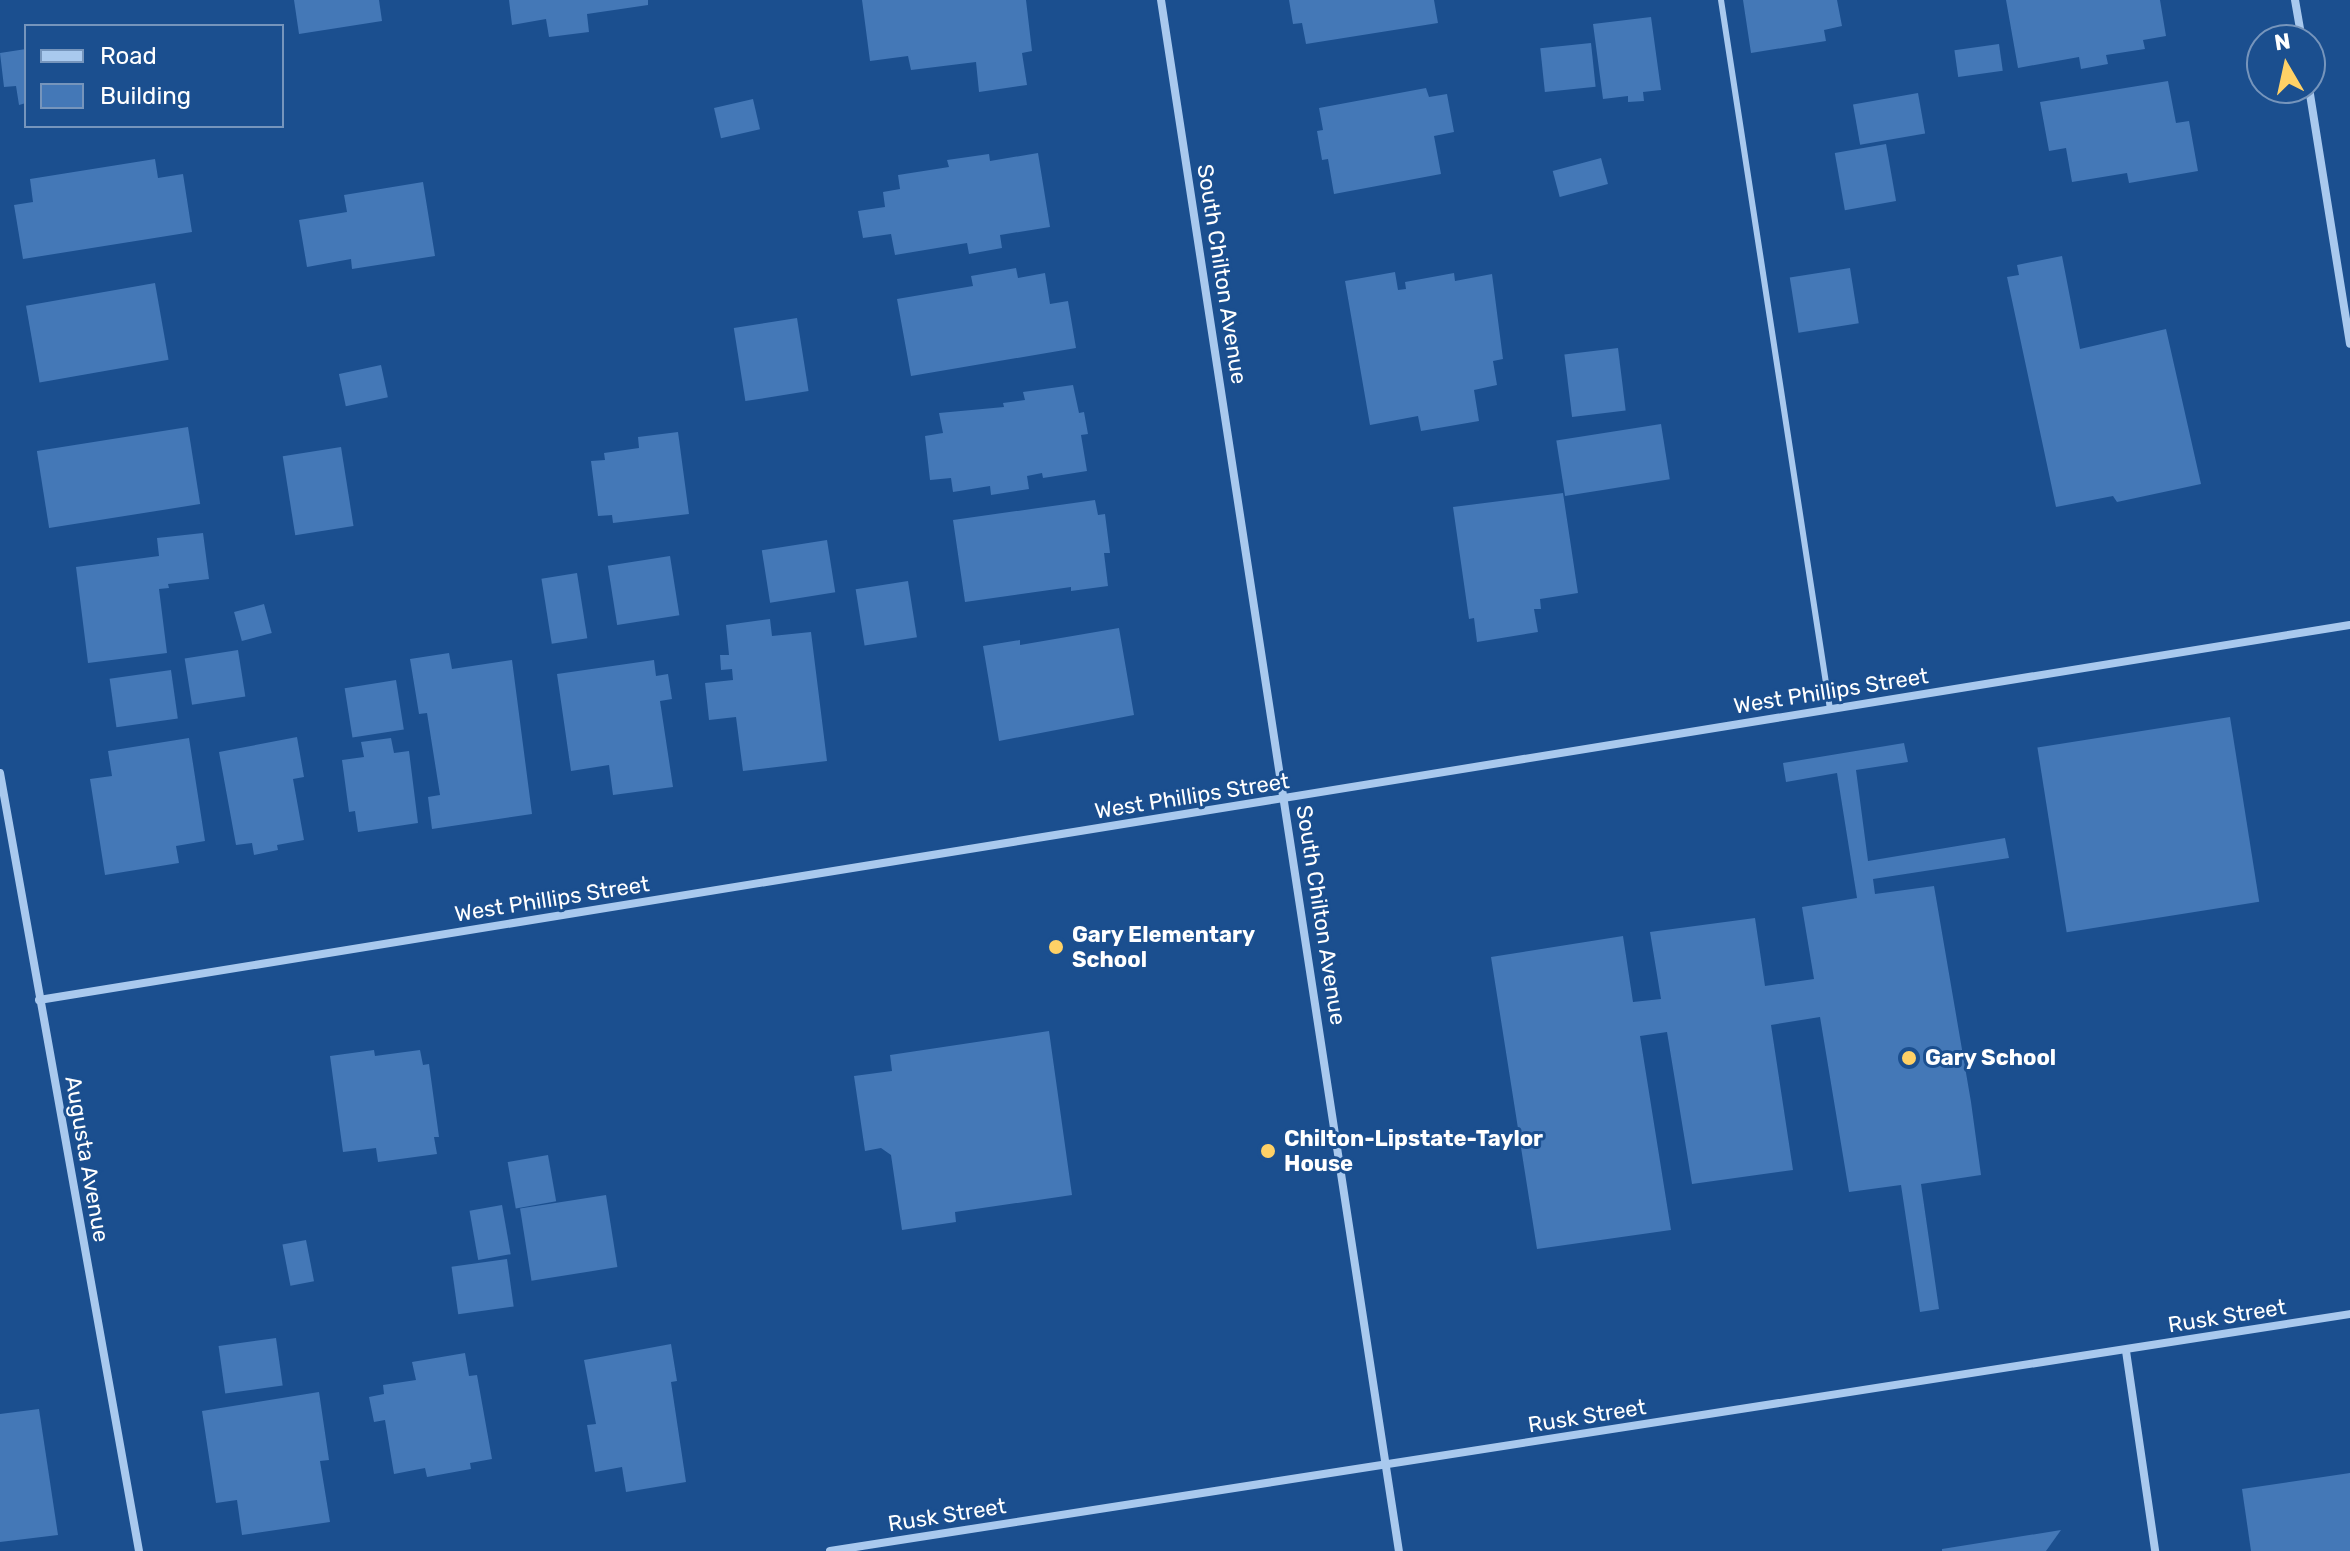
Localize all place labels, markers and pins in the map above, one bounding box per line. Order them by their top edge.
place label: Gary Elementary School [1072,921,1256,972]
marker: Gary Elementary School [1047,938,1065,956]
place label: Gary School [1925,1045,2057,1071]
marker: Gary School [1900,1049,1918,1067]
place label: Chilton-Lipstate-Taylor House [1284,1125,1543,1176]
marker: Chilton-Lipstate-Taylor House [1259,1142,1277,1160]

